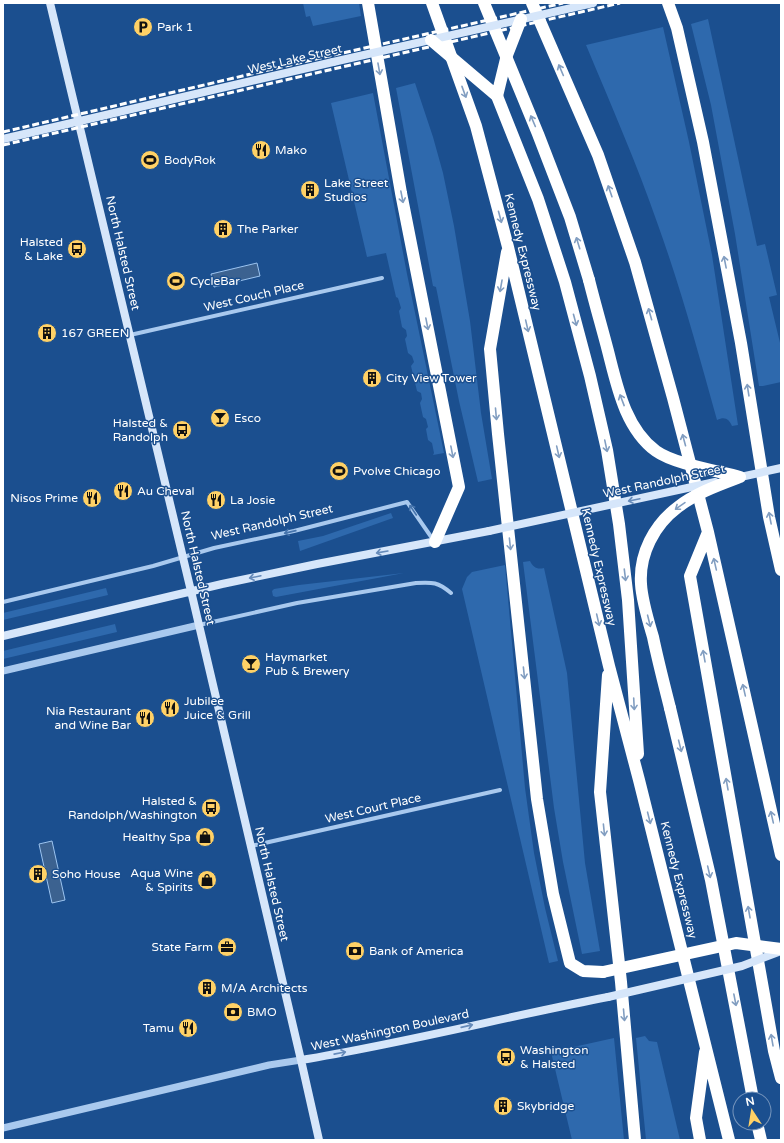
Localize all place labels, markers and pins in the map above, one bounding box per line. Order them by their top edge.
parking icon: Park 1 [132,16,154,38]
place label: Park 1 [157,20,193,34]
restaurant icon: Mako [250,139,272,161]
place label: Mako [275,143,307,157]
sports icon: BodyRok [139,149,161,171]
place label: BodyRok [164,153,216,167]
place label: Lake Street Studios [324,176,389,204]
building icon: Lake Street Studios [299,179,321,201]
building icon: The Parker [212,218,234,240]
place label: The Parker [237,222,299,236]
place label: Halsted & Lake [20,235,63,263]
bus stop icon: Halsted & Lake [66,238,88,260]
sports icon: CycleBar [165,270,187,292]
place label: CycleBar [190,274,240,288]
building icon: 167 GREEN [36,322,58,344]
place label: 167 GREEN [61,326,129,340]
building icon: City View Tower [361,367,383,389]
place label: City View Tower [386,371,477,385]
bar icon: Esco [209,407,231,429]
place label: Esco [234,411,261,425]
place label: Halsted & Randolph [113,416,168,444]
bus stop icon: Halsted & Randolph [171,419,193,441]
sports icon: Pvolve Chicago [328,460,350,482]
place label: Pvolve Chicago [353,464,440,478]
restaurant icon: Au Cheval [112,480,134,502]
place label: Au Cheval [137,484,195,498]
restaurant icon: Nisos Prime [81,487,103,509]
restaurant icon: La Josie [205,489,227,511]
place label: Nisos Prime [10,491,78,505]
place label: La Josie [230,493,275,507]
place label: Haymarket Pub & Brewery [265,650,350,678]
bar icon: Haymarket Pub & Brewery [240,653,262,675]
place label: Jubilee Juice & Grill [184,694,251,722]
restaurant icon: Jubilee Juice & Grill [159,697,181,719]
place label: Nia Restaurant and Wine Bar [46,704,131,732]
restaurant icon: Nia Restaurant and Wine Bar [134,707,156,729]
place label: Halsted & Randolph/Washington [68,794,197,822]
bus stop icon: Halsted & Randolph/Washington [200,797,222,819]
shop icon: Healthy Spa [194,826,216,848]
place label: Healthy Spa [123,830,191,844]
building icon: Soho House [27,863,49,885]
place label: Aqua Wine & Spirits [130,866,193,894]
place label: Soho House [52,867,121,881]
shop icon: Aqua Wine & Spirits [196,869,218,891]
office icon: State Farm [216,936,238,958]
place label: State Farm [152,940,213,954]
bank icon: Bank of America [344,940,366,962]
place label: Bank of America [369,944,463,958]
building icon: M/A Architects [196,977,218,999]
place label: M/A Architects [221,981,308,995]
bank icon: BMO [222,1001,244,1023]
place label: BMO [247,1005,277,1019]
restaurant icon: Tamu [177,1017,199,1039]
place label: Tamu [143,1021,174,1035]
place label: Washington & Halsted [520,1043,588,1071]
bus stop icon: Washington & Halsted [495,1046,517,1068]
building icon: Skybridge [492,1095,514,1117]
place label: Skybridge [517,1099,575,1113]

